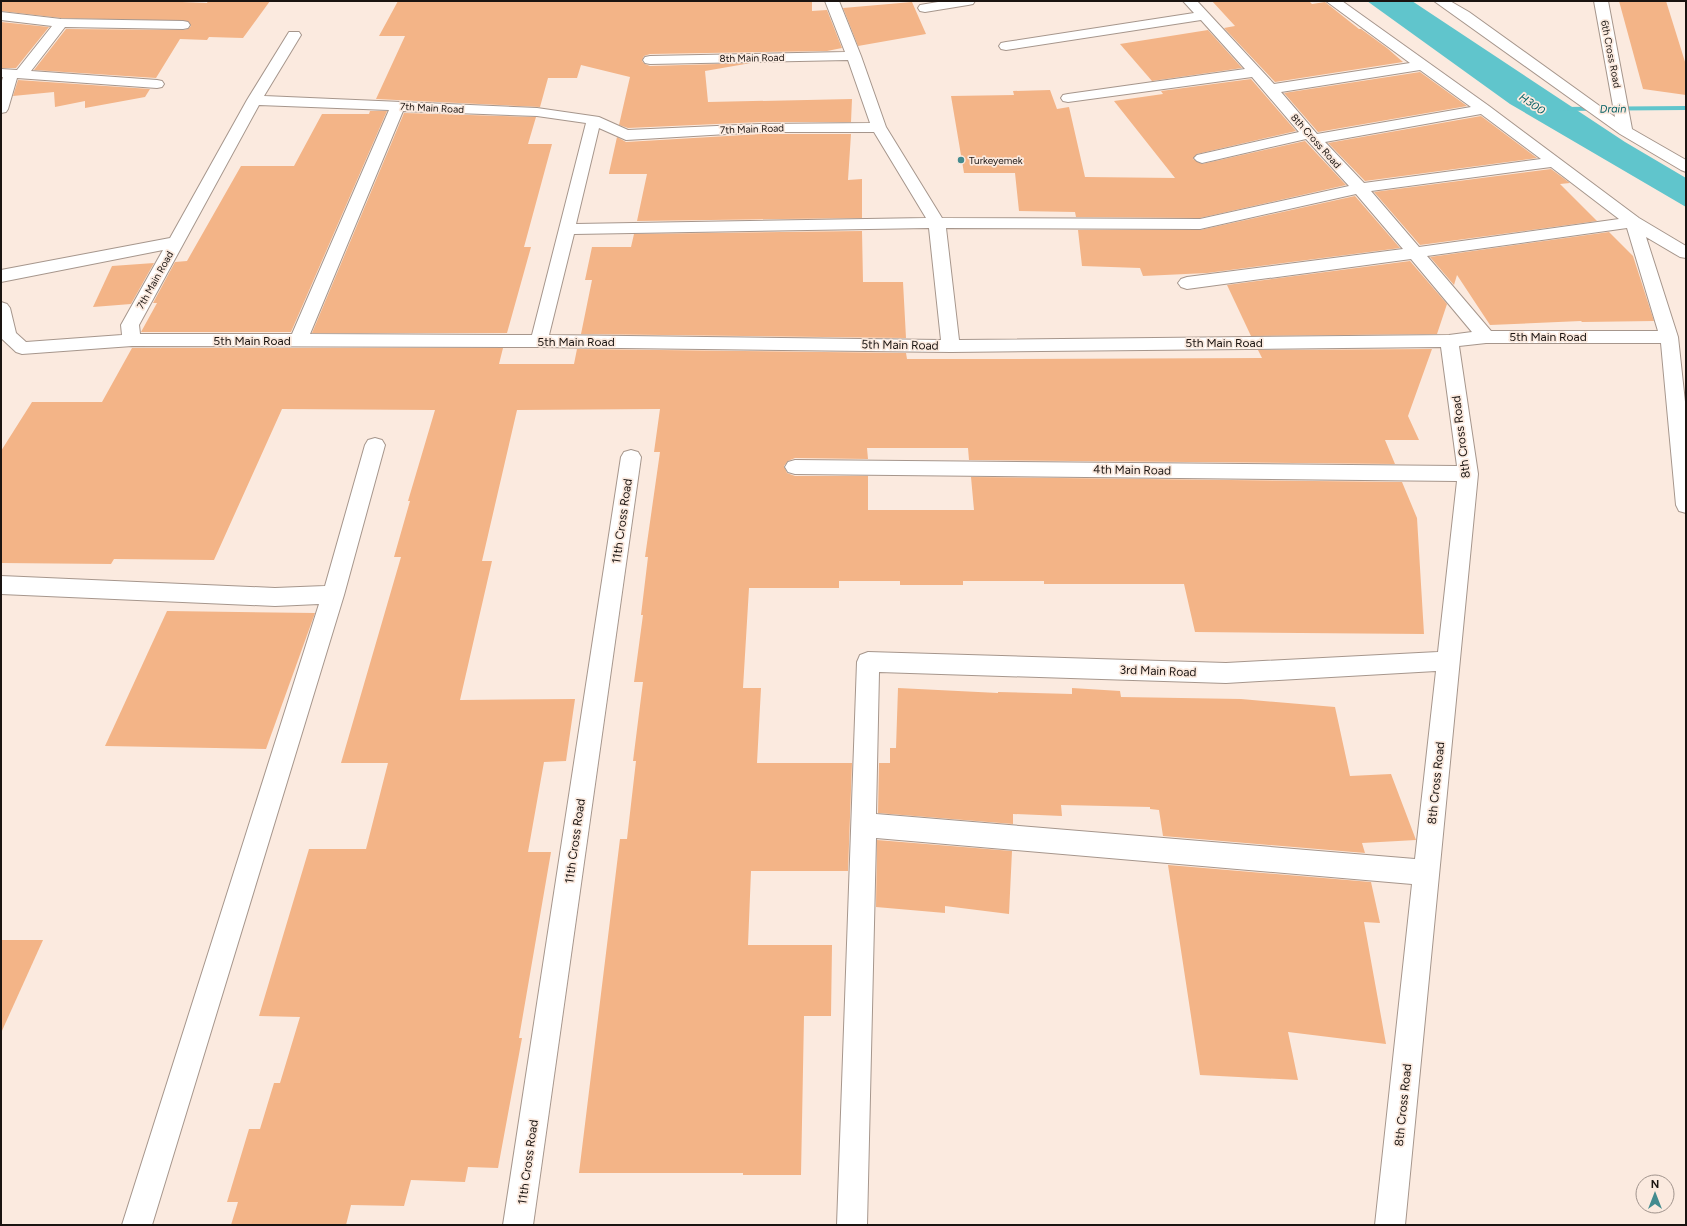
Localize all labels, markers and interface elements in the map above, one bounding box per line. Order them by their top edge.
street label: 6th Cross Road [1598,19,1624,89]
street label: 8th Main Road [719,51,785,65]
water label: H300 [1517,91,1547,117]
street label: 7th Main Road [400,100,465,116]
water label: Drain [1600,102,1626,116]
street label: 8th Cross Road [1288,111,1344,171]
street label: 7th Main Road [720,121,784,137]
place label: Turkeyemek [969,154,1023,167]
marker: Turkeyemek [956,155,966,165]
street label: 7th Main Road [134,249,176,311]
street label: 5th Main Road [1509,330,1587,344]
street label: 5th Main Road [213,334,291,348]
street label: 5th Main Road [537,335,615,349]
street label: 5th Main Road [1185,336,1263,350]
street label: 5th Main Road [861,337,939,353]
street label: 8th Cross Road [1449,395,1473,479]
street label: 4th Main Road [1093,462,1171,478]
street label: 11th Cross Road [609,478,635,564]
street label: 3rd Main Road [1119,663,1197,679]
street label: 8th Cross Road [1425,741,1447,825]
street label: 11th Cross Road [562,798,588,884]
street label: 8th Cross Road [1392,1063,1414,1147]
street label: 11th Cross Road [515,1119,541,1205]
north arrow [1635,1174,1675,1214]
text: N [1651,1178,1659,1191]

